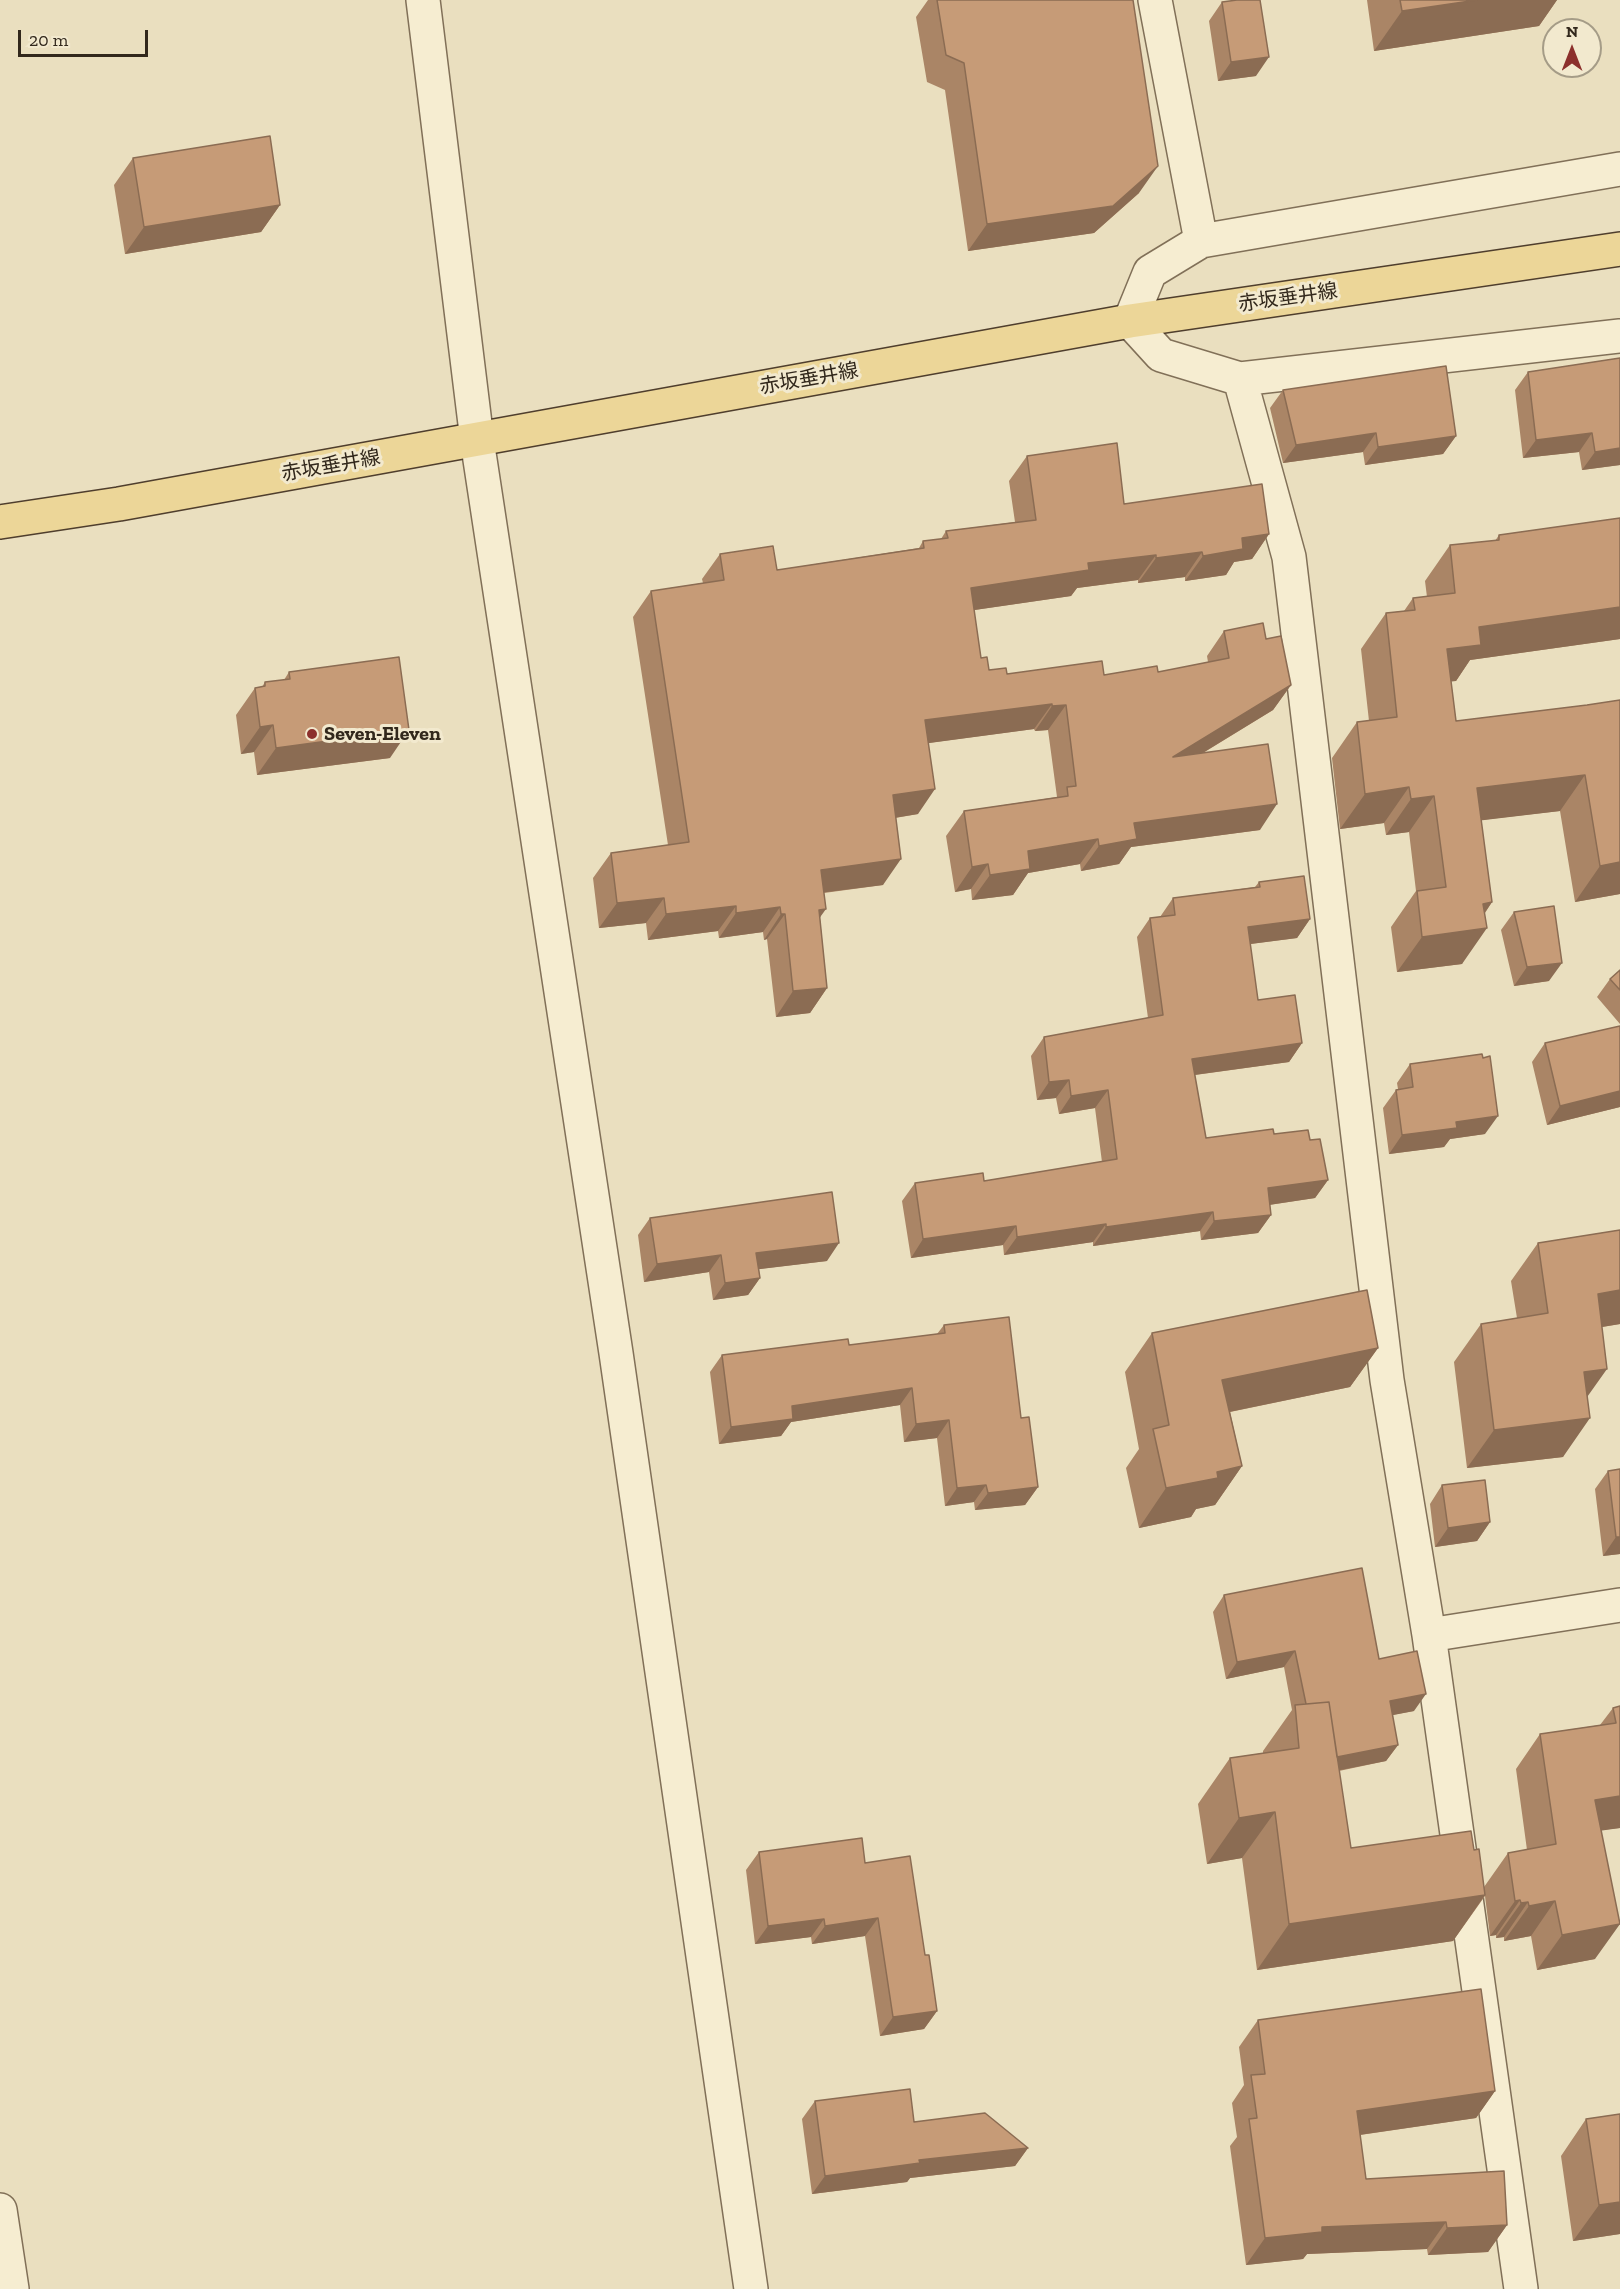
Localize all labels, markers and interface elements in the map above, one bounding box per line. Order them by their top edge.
scale bar [21,18,152,56]
north arrow [1542,18,1602,78]
text: N [1566,22,1578,41]
text: 20 m [29,29,68,51]
street label: 赤坂垂井線 [1237,279,1339,317]
street label: 赤坂垂井線 [758,358,860,400]
street label: 赤坂垂井線 [280,445,382,487]
place label: Seven-Eleven [324,722,441,746]
marker: Seven-Eleven [305,727,319,741]

